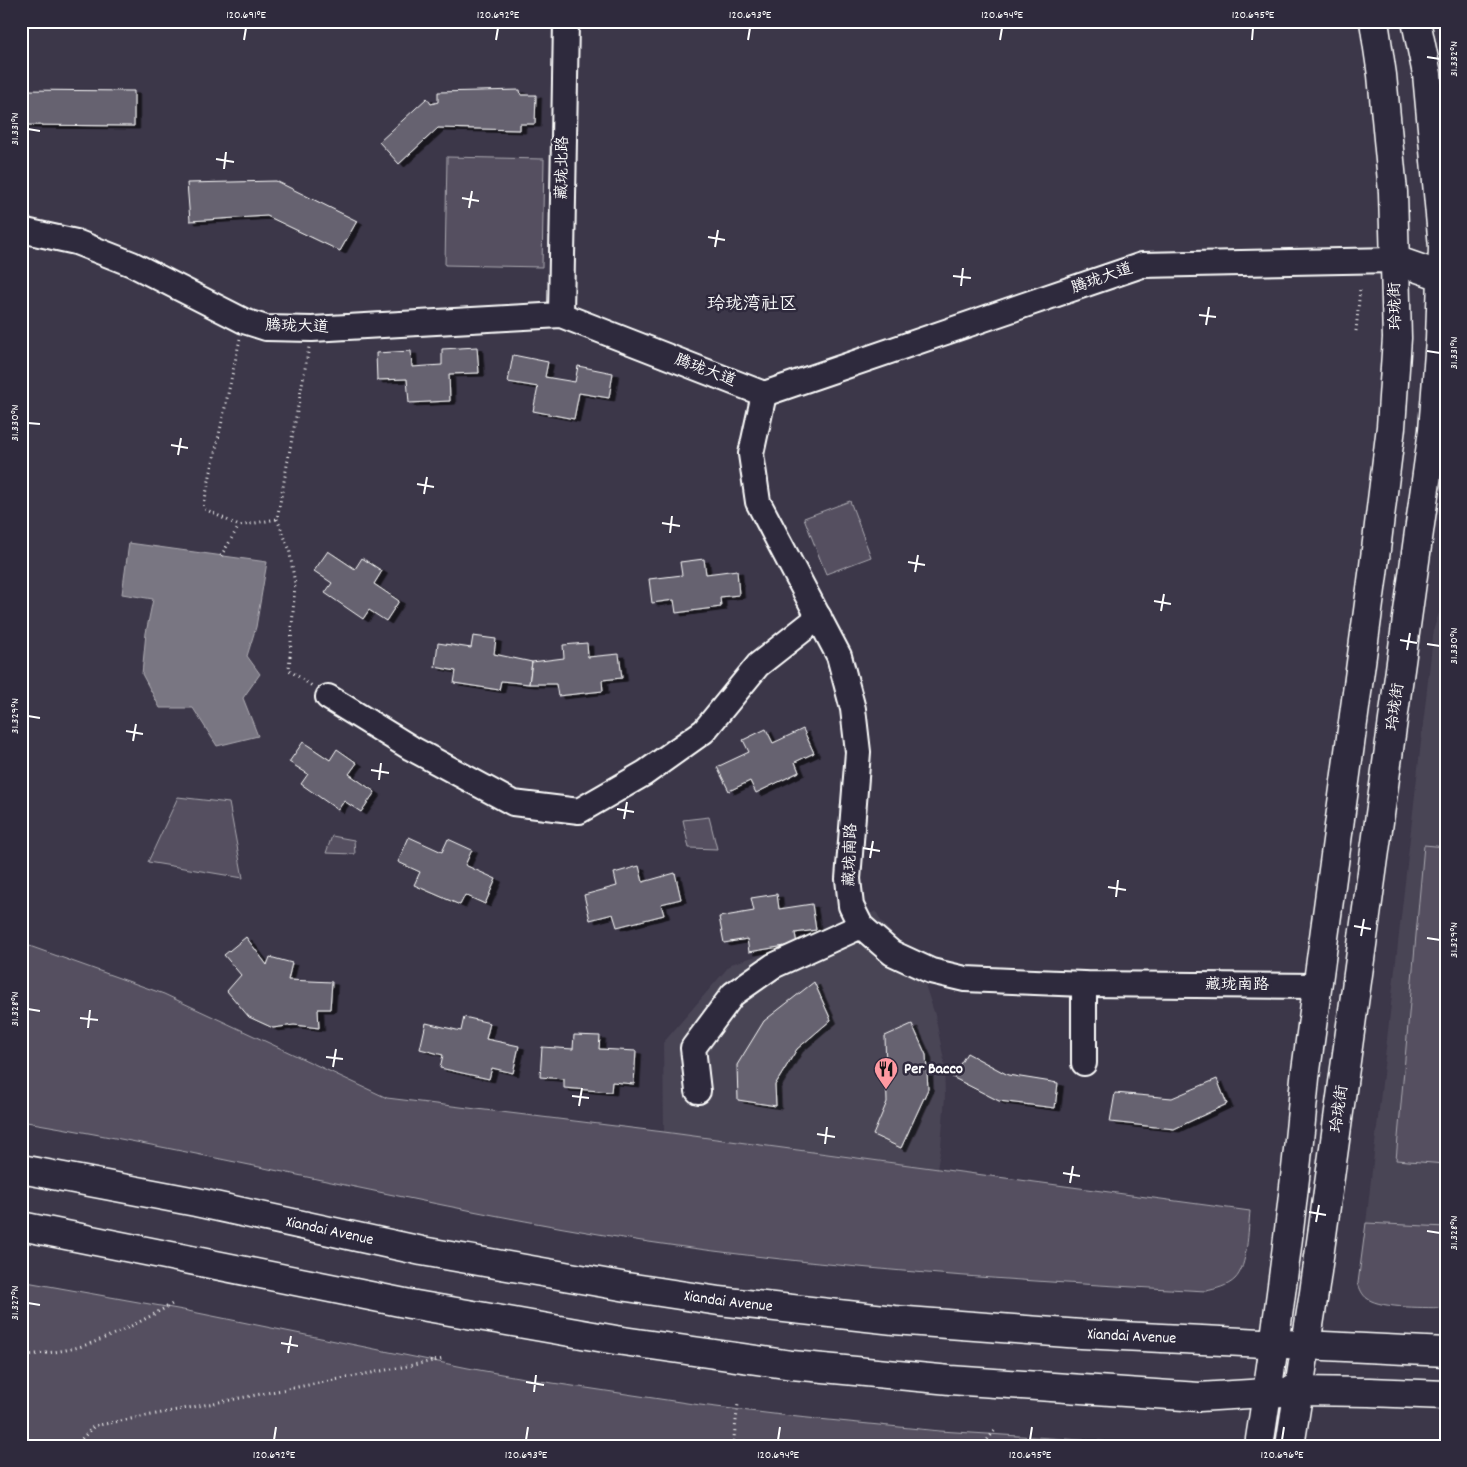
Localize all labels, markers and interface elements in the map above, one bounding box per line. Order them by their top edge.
text: 120.691°E [226,7,266,24]
text: 120.692°E [477,7,520,24]
text: 120.693°E [729,7,772,24]
text: 120.694°E [981,7,1024,24]
text: 120.695°E [1232,7,1275,24]
text: 31.332°N [1446,41,1463,77]
text: 31.331°N [7,112,24,146]
street label: 藏珑北路 [551,136,575,200]
street label: 腾珑大道 [1068,258,1136,300]
street label: 玲珑街 [1384,282,1408,330]
district label: 玲珑湾社区 [707,293,797,318]
street label: 腾珑大道 [265,314,329,340]
text: 31.331°N [1446,336,1463,370]
street label: 腾珑大道 [671,349,739,393]
text: 31.330°N [7,404,24,441]
text: 31.330°N [1446,627,1463,664]
street label: 玲珑街 [1381,682,1411,732]
text: 31.329°N [7,698,24,734]
street label: 藏珑南路 [838,823,864,887]
text: 31.329°N [1446,922,1463,958]
street label: 藏珑南路 [1205,974,1269,997]
text: 31.328°N [7,991,24,1027]
restaurant icon: Per Bacco [873,1056,899,1090]
place label: Per Bacco [904,1058,963,1081]
street label: 玲珑街 [1325,1084,1355,1134]
street label: Xiandai Avenue [284,1210,376,1252]
text: 31.328°N [1446,1215,1463,1251]
street label: Xiandai Avenue [683,1284,774,1318]
text: 31.327°N [7,1285,24,1320]
street label: Xiandai Avenue [1087,1323,1177,1350]
text: 120.692°E [253,1447,296,1464]
text: 120.693°E [505,1447,548,1464]
text: 120.694°E [757,1447,800,1464]
text: 120.695°E [1009,1447,1052,1464]
text: 120.696°E [1261,1447,1304,1464]

